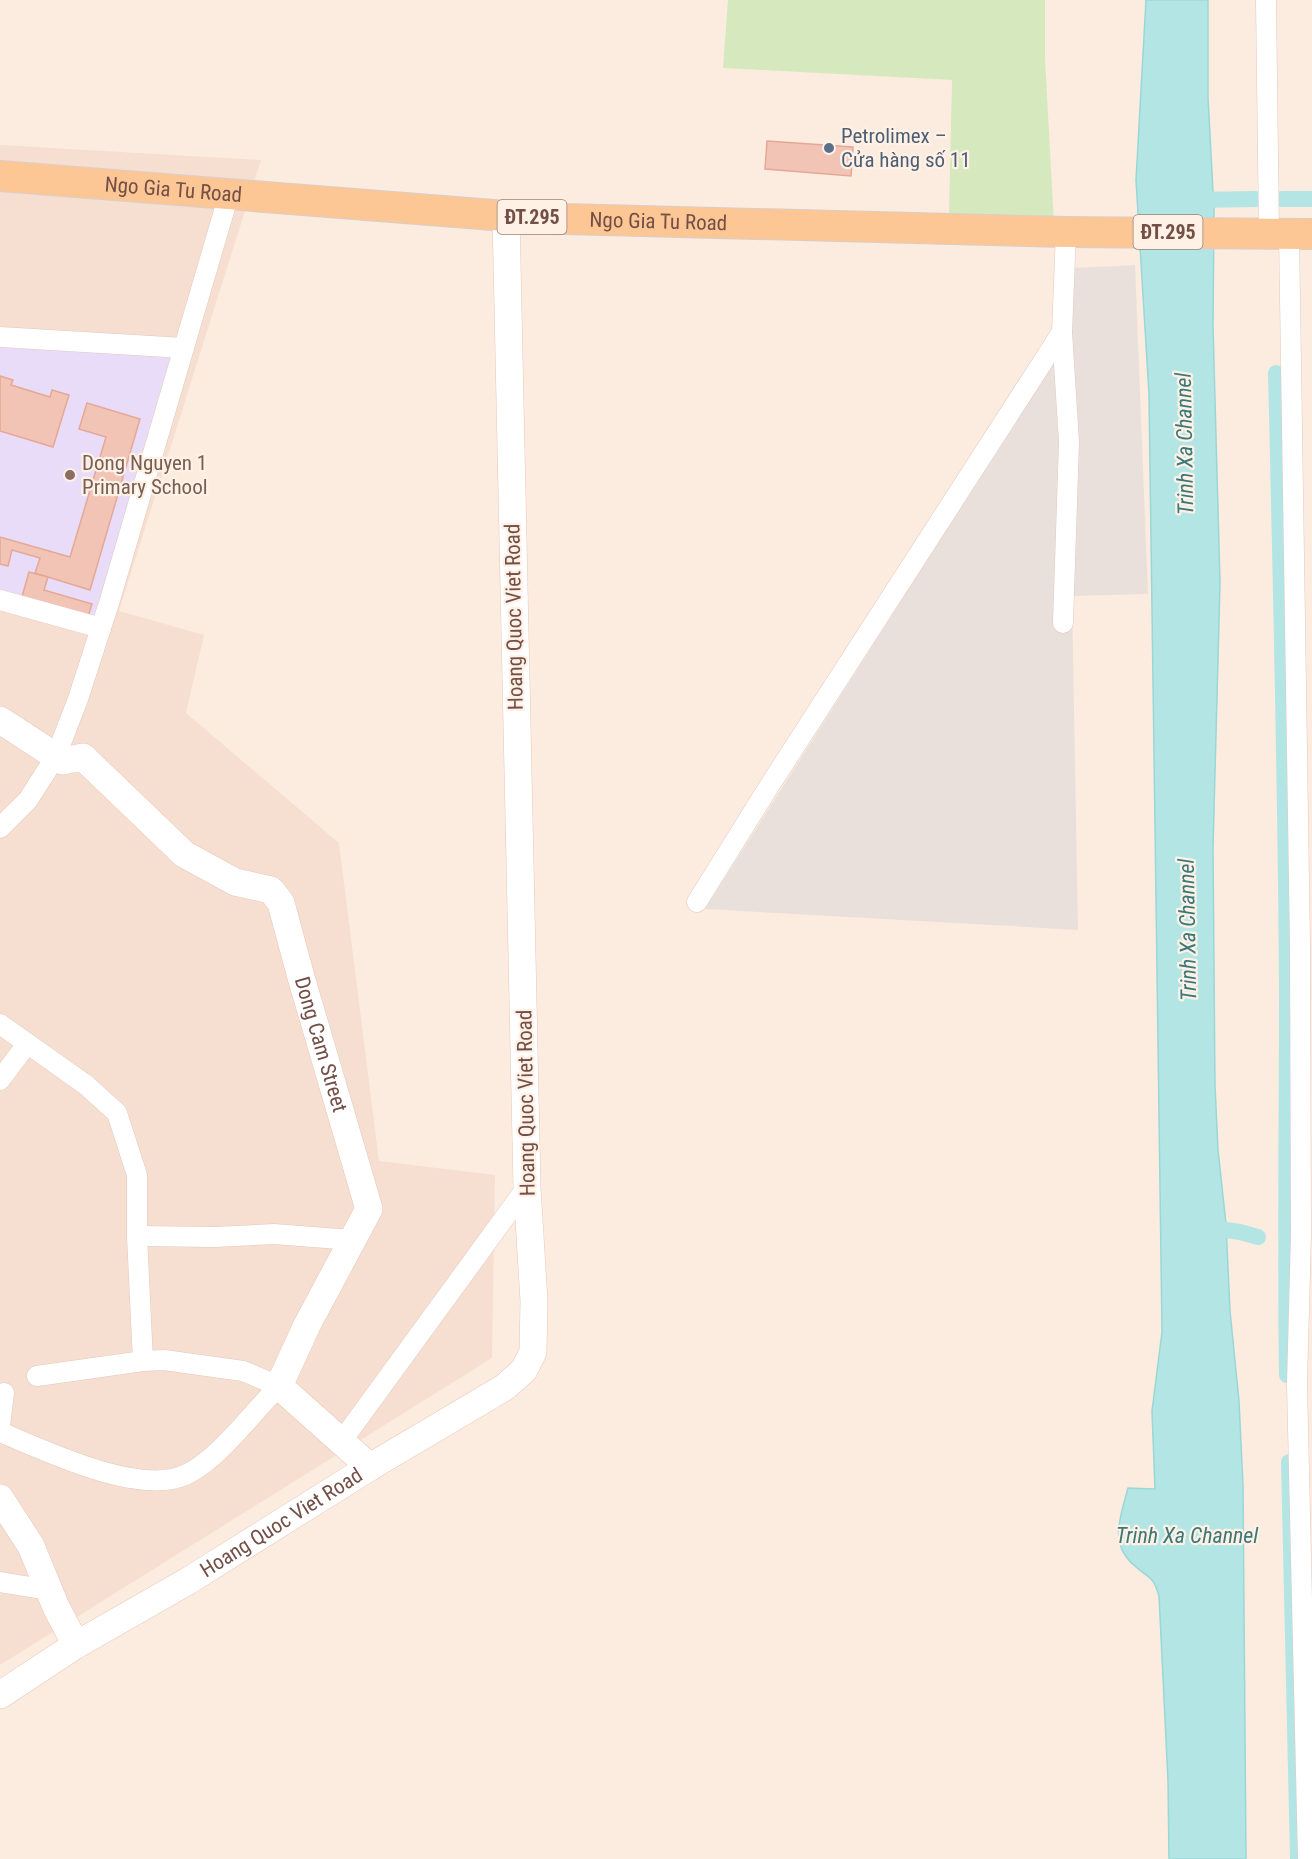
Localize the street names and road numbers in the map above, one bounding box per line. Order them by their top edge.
street label: Ngo Gia Tu Road [104,172,243,207]
road number: ĐT.295 [498,200,566,234]
street label: Ngo Gia Tu Road [589,208,727,235]
road number: ĐT.295 [1134,215,1202,249]
street label: Hoang Quoc Viet Road [500,524,528,710]
street label: Dong Cam Street [290,974,352,1115]
street label: Hoang Quoc Viet Road [512,1010,540,1196]
street label: Hoang Quoc Viet Road [196,1463,367,1582]

